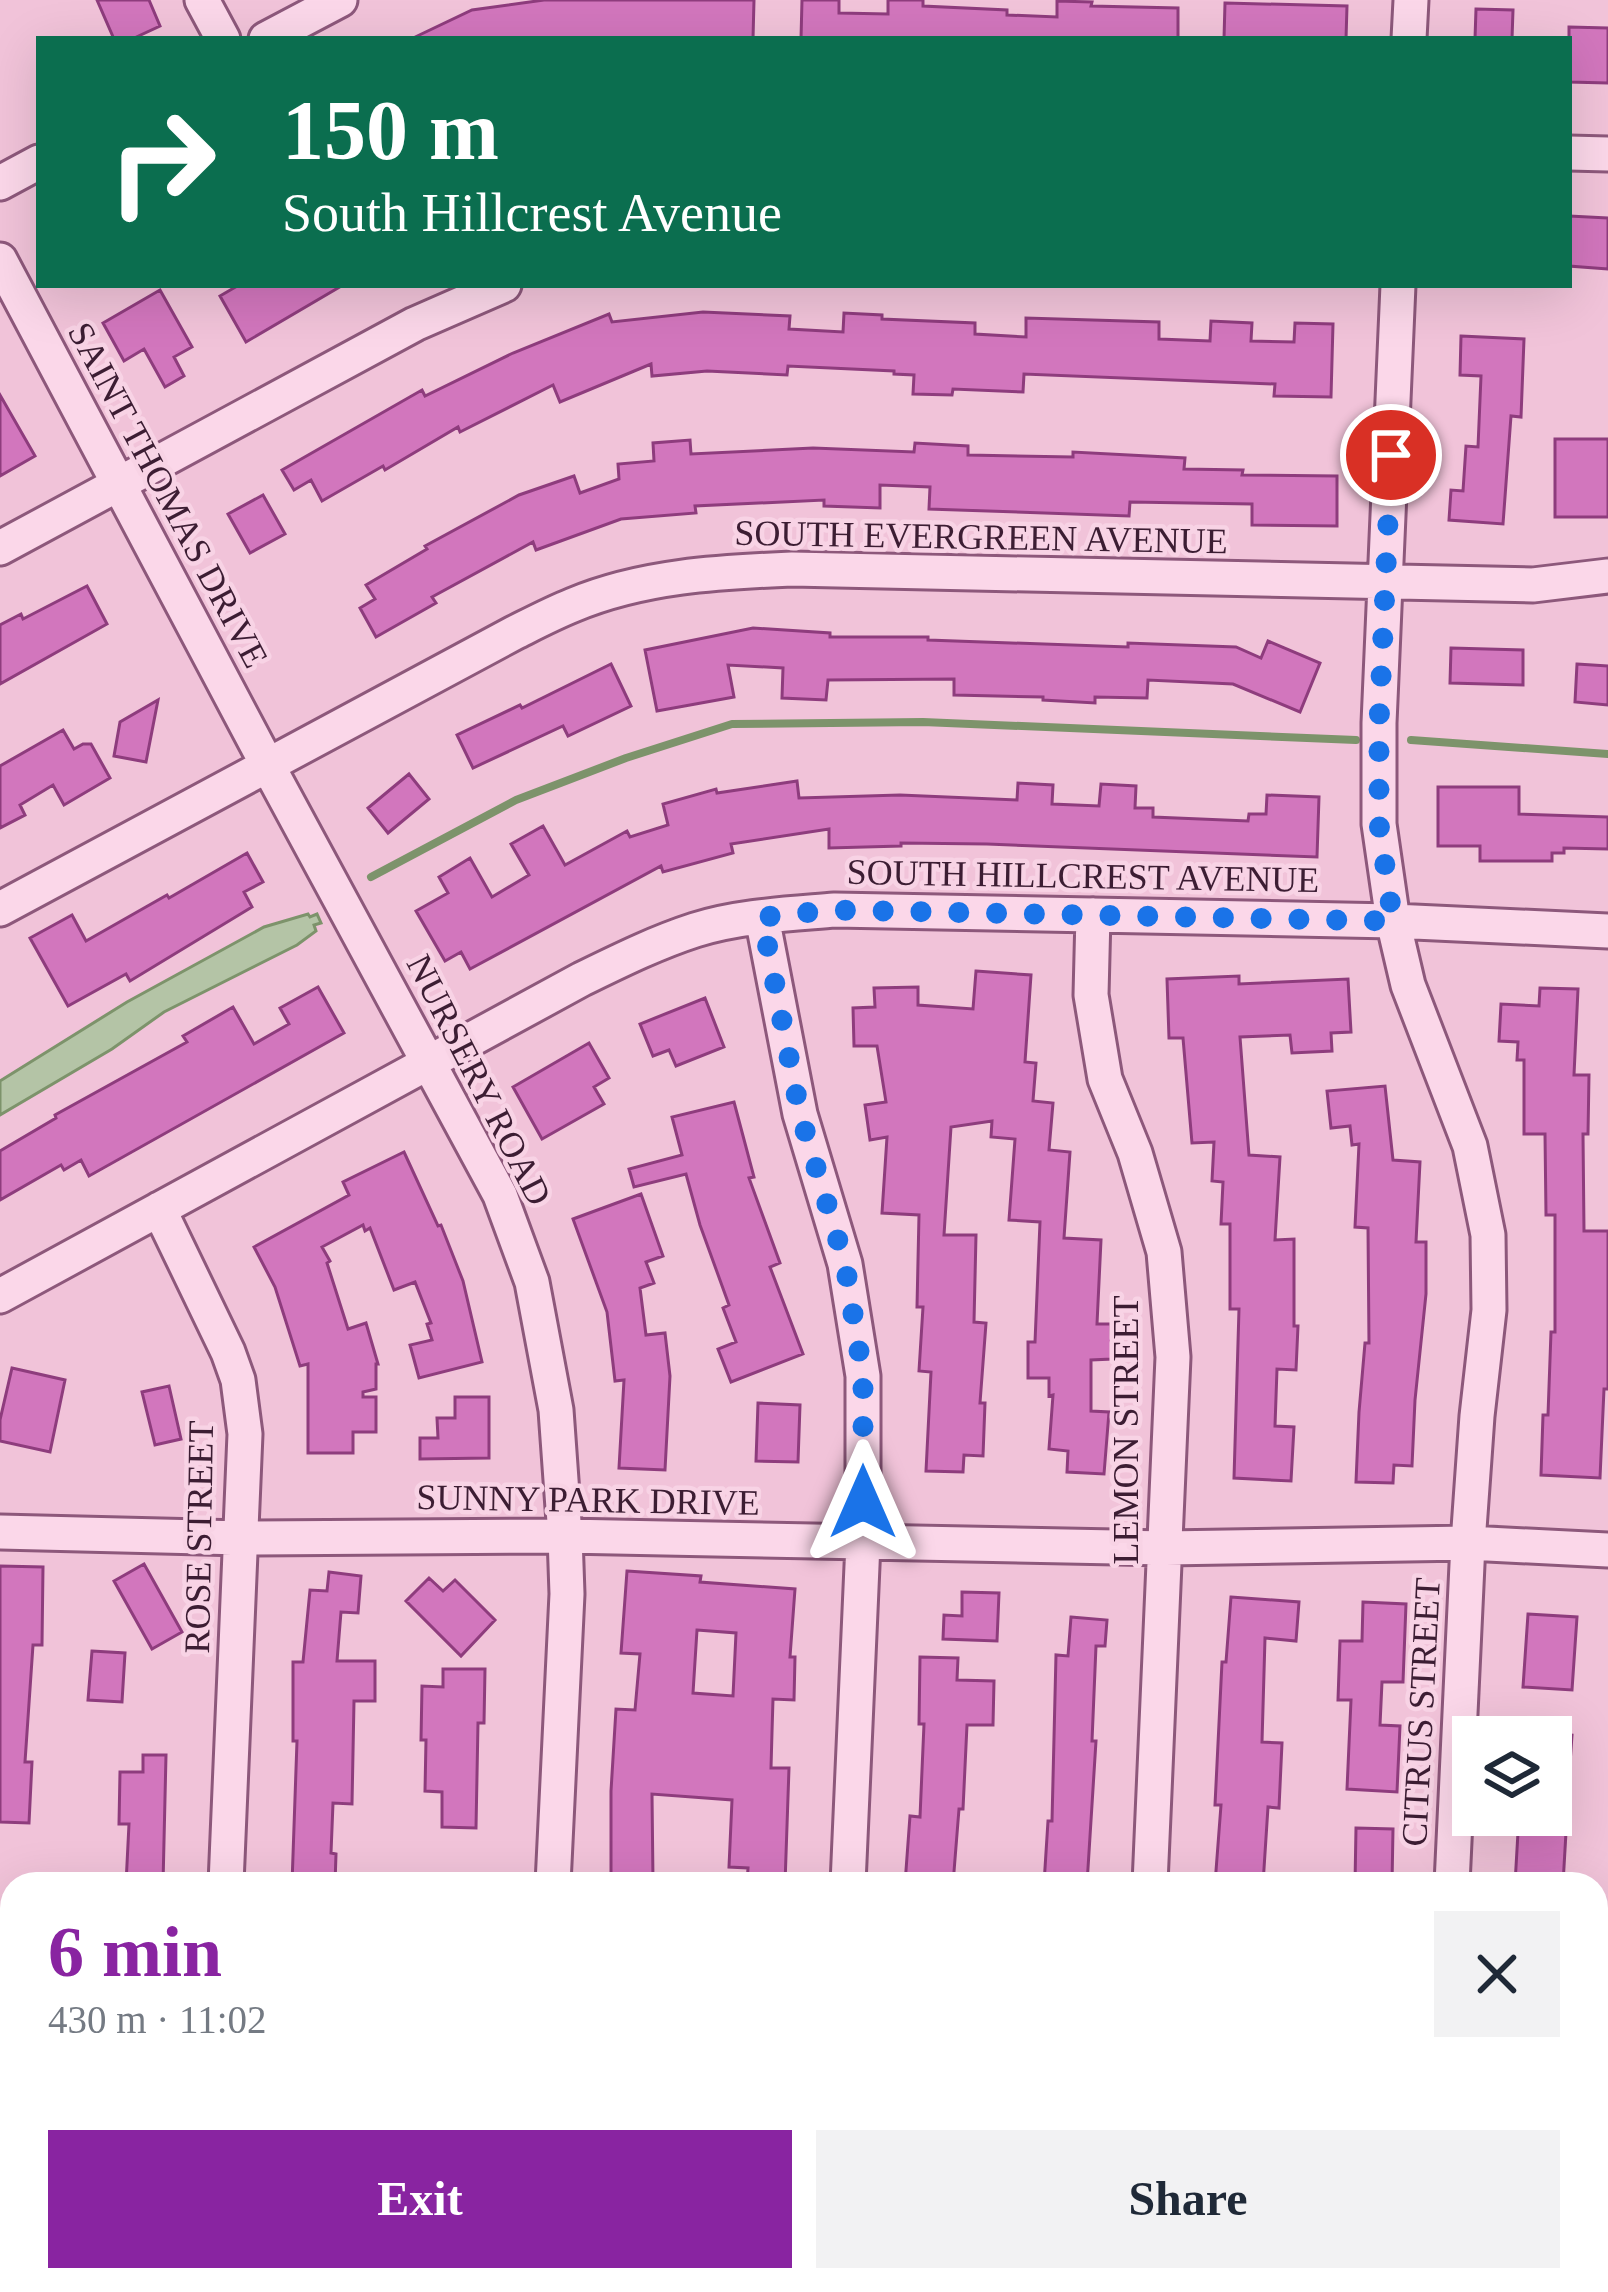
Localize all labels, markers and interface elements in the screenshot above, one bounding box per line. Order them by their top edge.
icon: right [84,84,240,240]
text: 150 m [282,84,499,177]
text: South Hillcrest Avenue [282,183,782,243]
street label: SAINT THOMAS DRIVE [60,316,276,674]
pin [1340,404,1442,506]
icon: arrive [1358,422,1424,488]
street label: SOUTH EVERGREEN AVENUE [734,513,1228,561]
street label: SOUTH HILLCREST AVENUE [846,852,1320,900]
street label: NURSERY ROAD [399,948,559,1212]
street label: LEMON STREET [1106,1296,1146,1564]
street label: ROSE STREET [177,1420,221,1654]
position arrow [800,1439,926,1565]
street label: SUNNY PARK DRIVE [416,1477,760,1523]
street label: CITRUS STREET [1394,1577,1448,1847]
map controls [1452,1716,1572,1836]
button: layers [1452,1716,1572,1836]
button: close [1434,1911,1560,2037]
text: 6 min [48,1912,222,1992]
text: 430 m · 11:02 [48,1998,266,2041]
button: Exit [48,2130,792,2268]
button: Share [816,2130,1560,2268]

